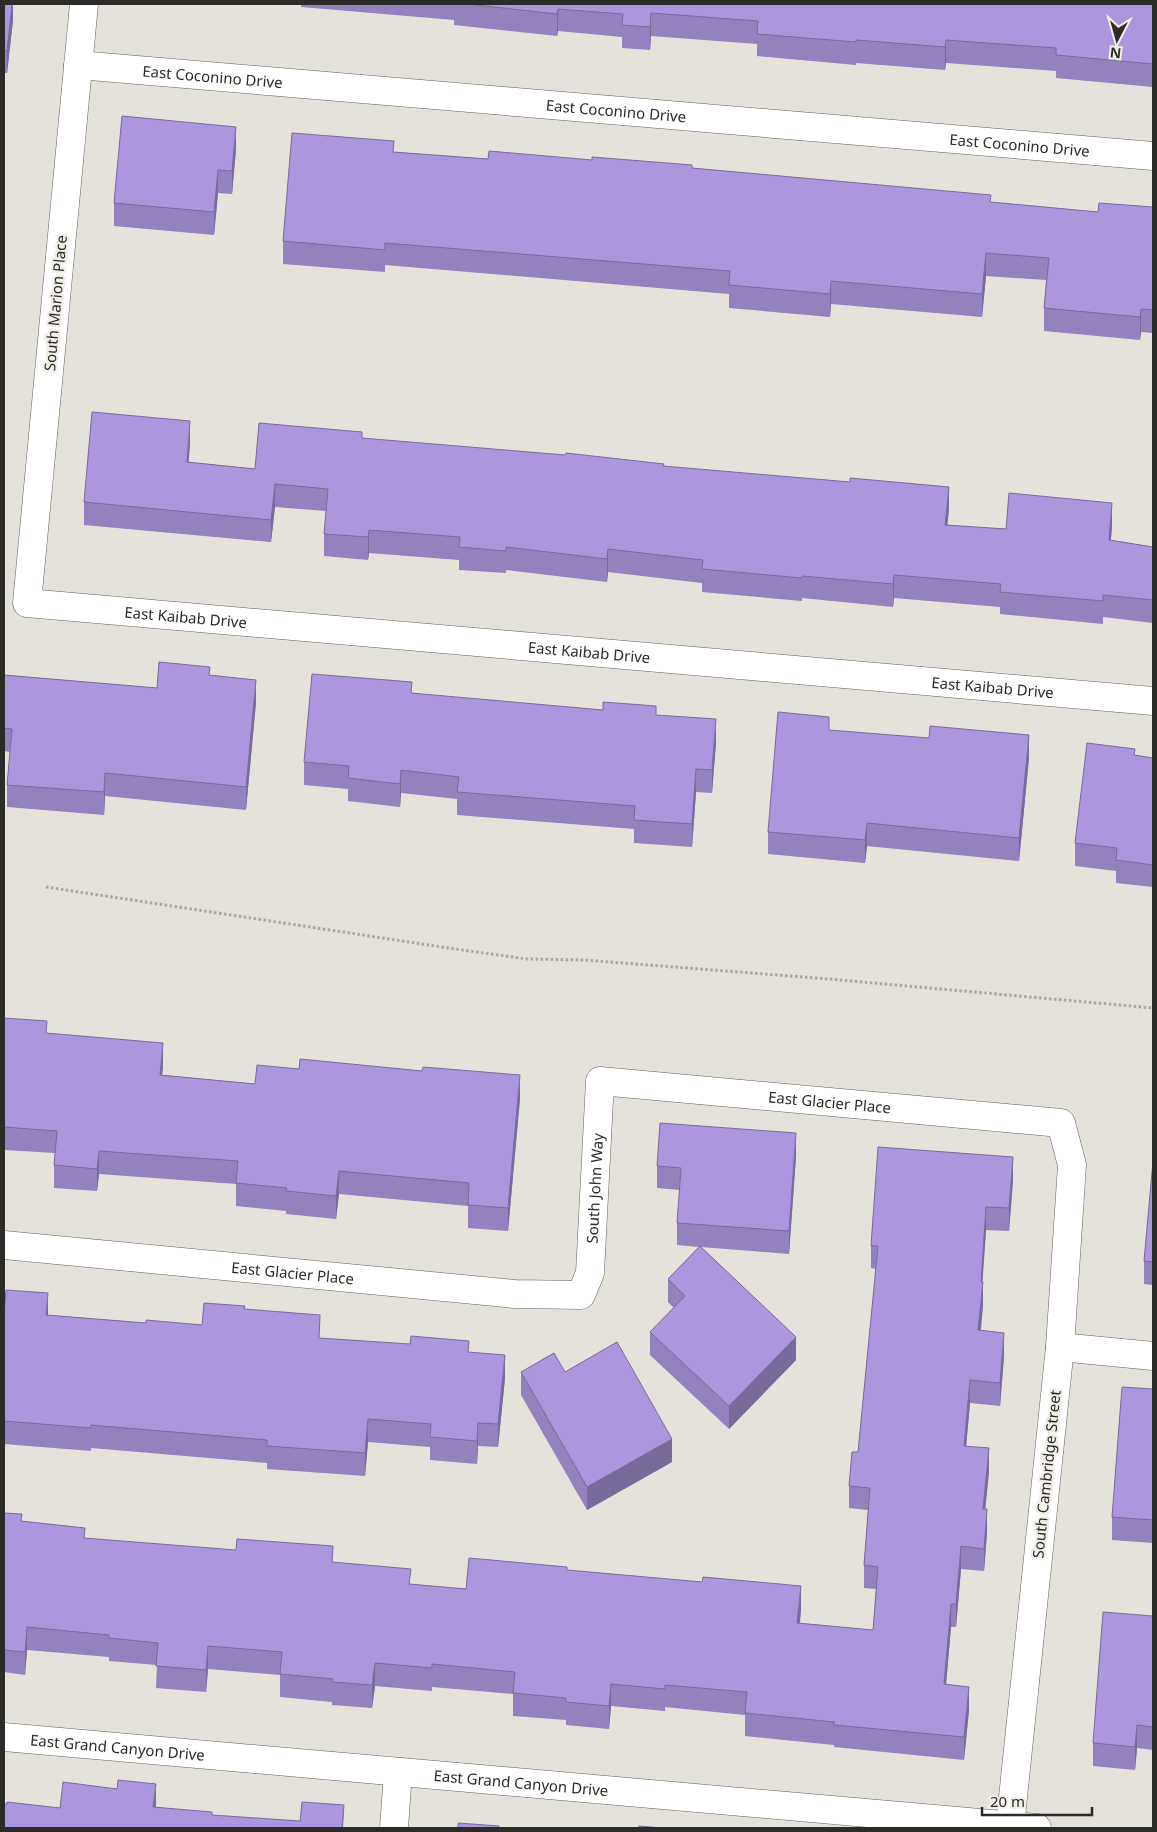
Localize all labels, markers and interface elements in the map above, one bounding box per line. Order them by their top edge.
north arrow [1092,15,1142,65]
text: N [1109,43,1122,63]
street label: East Coconino Drive [142,60,283,92]
street label: East Coconino Drive [545,95,687,126]
street label: East Coconino Drive [949,129,1091,161]
street label: South Marion Place [39,234,71,372]
street label: East Kaibab Drive [124,602,248,632]
street label: East Kaibab Drive [527,637,651,667]
street label: East Kaibab Drive [931,672,1055,702]
street label: East Glacier Place [767,1086,892,1117]
street label: South John Way [582,1132,607,1244]
street label: East Glacier Place [230,1257,355,1289]
street label: South Cambridge Street [1027,1388,1065,1559]
street label: East Grand Canyon Drive [29,1729,206,1765]
street label: East Grand Canyon Drive [433,1765,609,1800]
scale bar [982,1784,1092,1816]
text: 20 m [990,1791,1025,1811]

